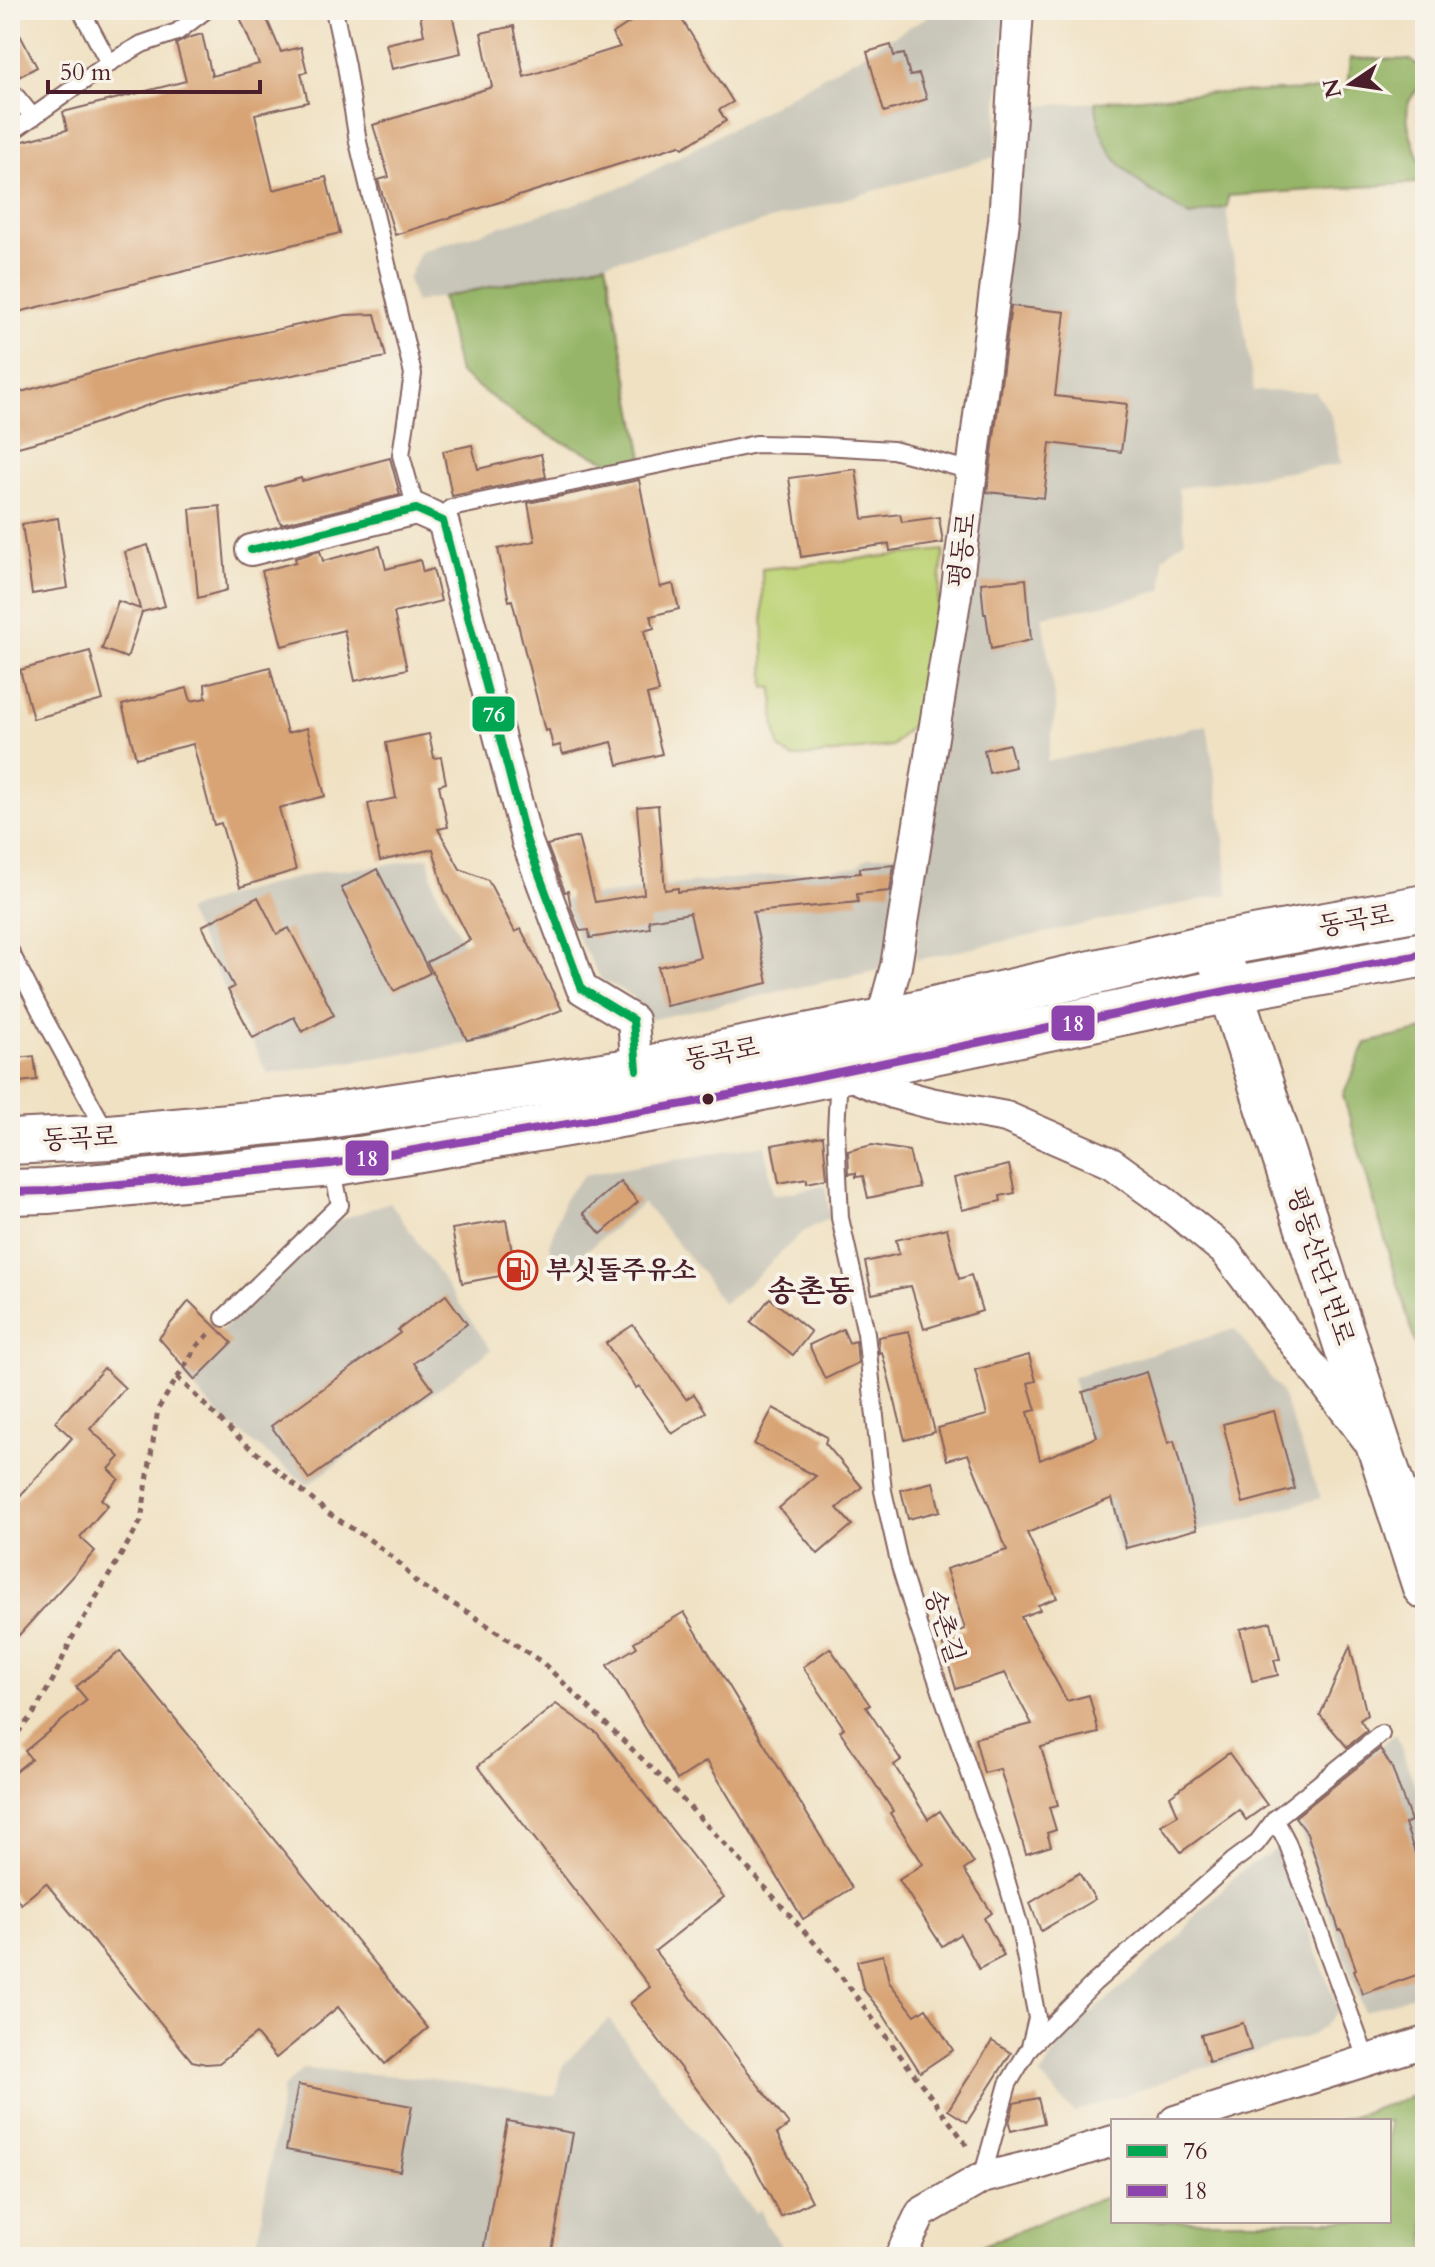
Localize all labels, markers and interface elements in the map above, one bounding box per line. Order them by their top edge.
scale bar [48,44,260,94]
north arrow [1311,44,1391,124]
text: 50 m [60,56,112,89]
text: N [1316,76,1349,101]
street label: 평동로 [941,511,984,590]
line badge: 76 [471,695,516,733]
text: 76 [483,700,505,730]
street label: 동곡로 [1316,897,1396,944]
line badge: 18 [1050,1004,1096,1042]
text: 18 [1062,1009,1084,1039]
street label: 동곡로 [682,1029,762,1078]
unlabelled marker [700,1091,716,1107]
street label: 동곡로 [41,1119,119,1158]
line badge: 18 [344,1139,390,1177]
text: 18 [356,1144,378,1174]
street label: 평동산단1번로 [1279,1183,1363,1350]
fuel station icon: 부싯돌주유소 [497,1249,539,1291]
place label: 부싯돌주유소 [546,1253,697,1288]
district label: 송촌동 [768,1271,854,1312]
street label: 송촌길 [916,1585,973,1667]
legend [1111,2119,1391,2223]
text: 76 [1183,2135,1208,2168]
text: 18 [1183,2175,1208,2208]

